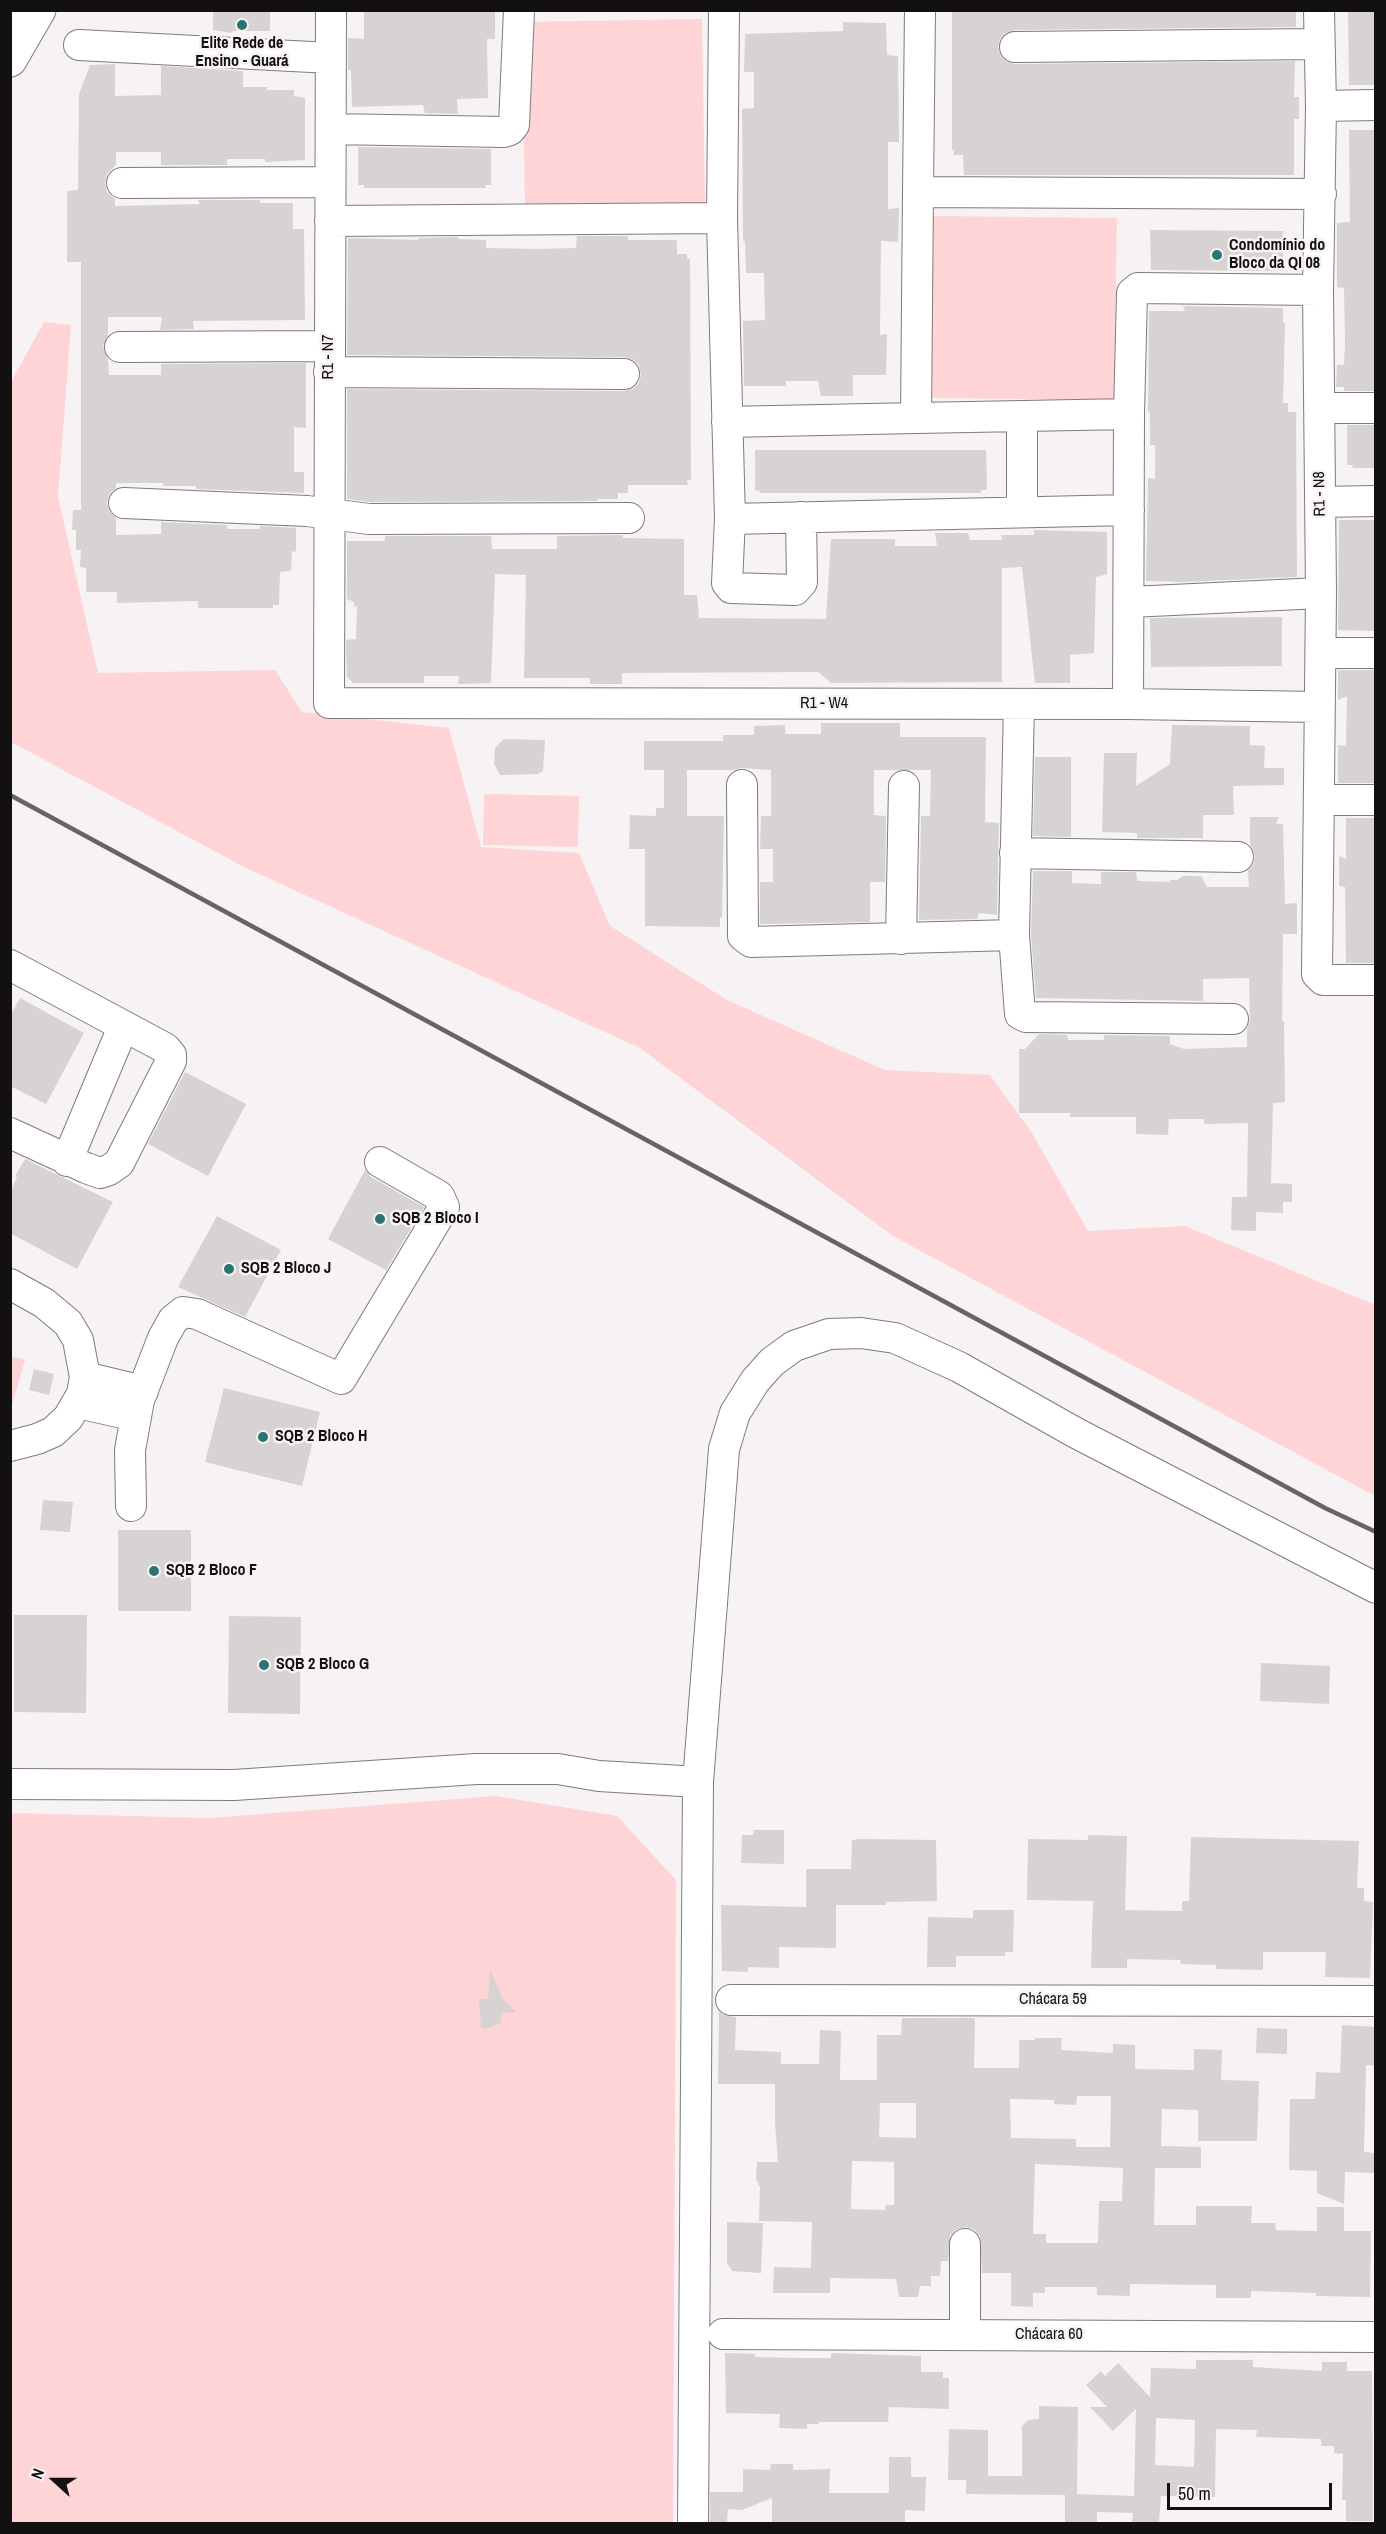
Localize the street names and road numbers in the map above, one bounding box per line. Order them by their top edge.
street label: R1 - N7 [319,334,339,380]
street label: R1 - N8 [1310,471,1330,517]
street label: R1 - W4 [800,694,848,714]
street label: Chácara 59 [1019,1990,1087,2010]
street label: Chácara 60 [1015,2325,1083,2345]

